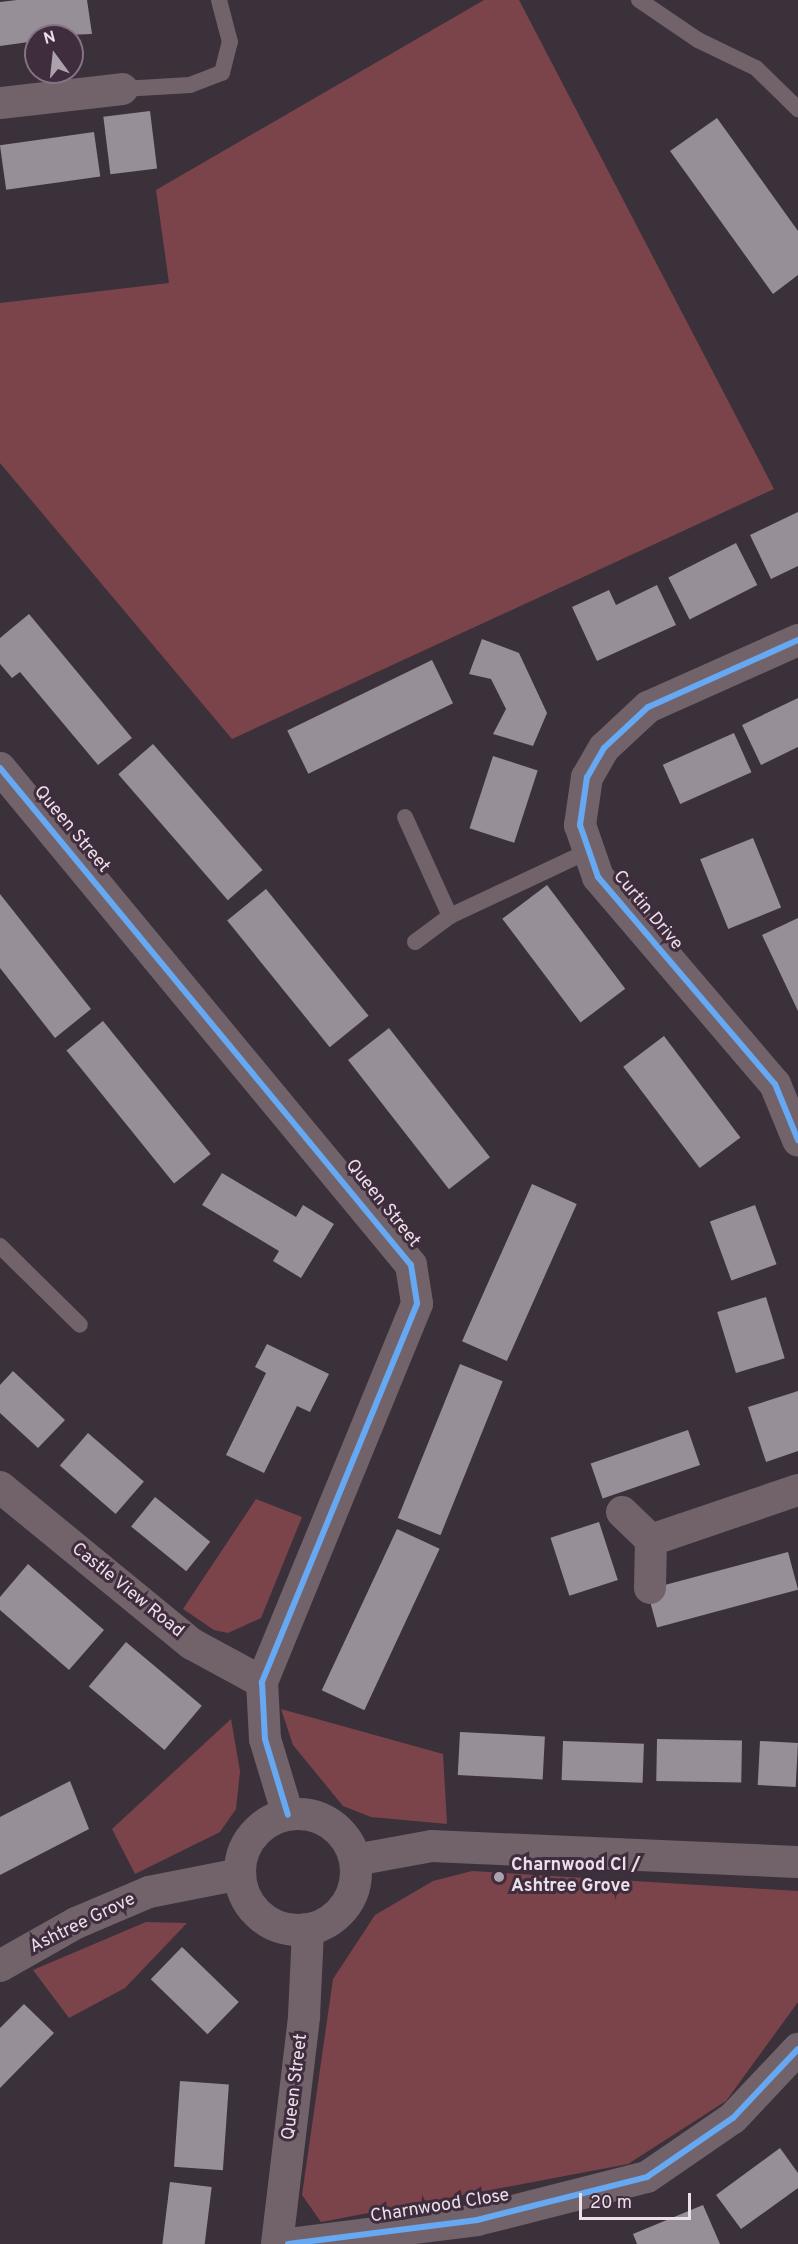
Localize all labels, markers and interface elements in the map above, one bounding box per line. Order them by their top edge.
north arrow [24,24,84,84]
text: N [42,27,58,50]
street label: Queen Street [28,782,114,878]
street label: Curtin Drive [607,867,687,955]
street label: Queen Street [340,1156,424,1252]
street label: Castle View Road [66,1539,188,1643]
place label: Charnwood Cl / Ashtree Grove [511,1856,641,1898]
marker: Charnwood Cl / Ashtree Grove [492,1870,506,1884]
street label: Ashtree Grove [27,1889,139,1959]
street label: Queen Street [279,2033,313,2141]
scale bar [582,2181,694,2219]
street label: Charnwood Close [369,2185,511,2229]
text: 20 m [590,2192,632,2215]

